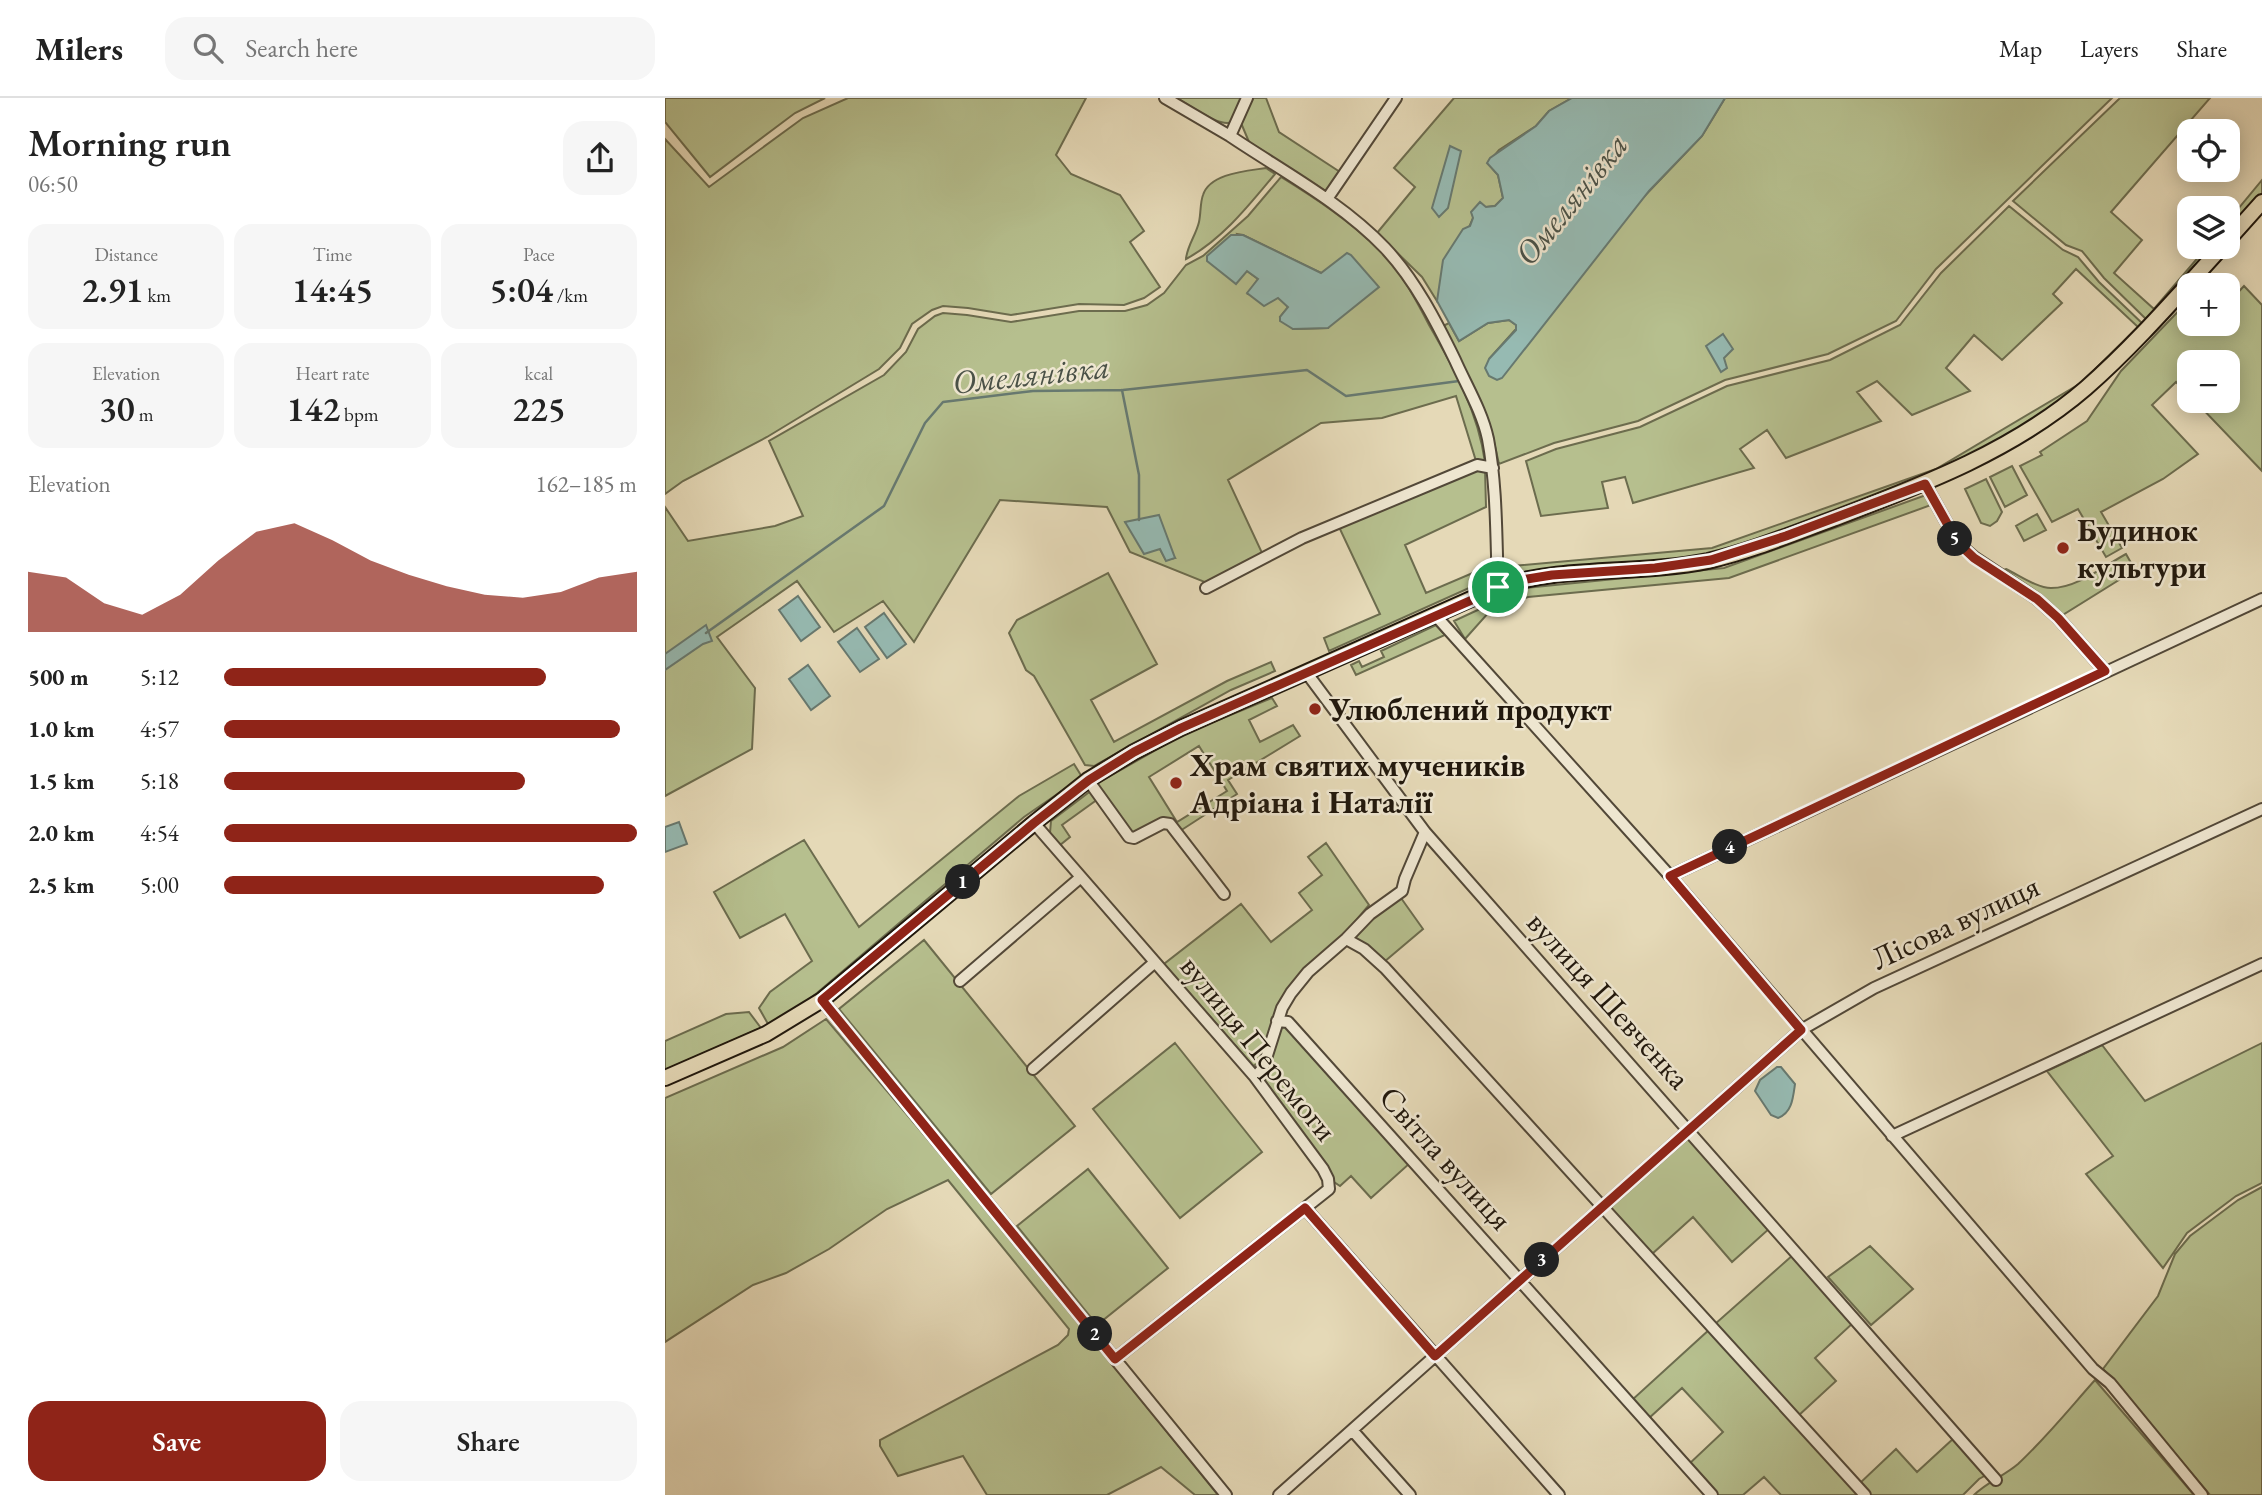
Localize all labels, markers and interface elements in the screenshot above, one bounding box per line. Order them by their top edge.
search box [165,17,655,80]
text: Milers [35,27,123,70]
icon: search [189,29,227,67]
text: Search here [245,31,358,65]
text: Map [1999,33,2042,64]
text: Layers [2080,33,2139,64]
text: Share [2177,33,2227,64]
text: Morning run [28,118,231,167]
map controls [2177,119,2240,413]
button: locate [2177,119,2240,182]
button: share [563,121,637,195]
water label: Омелянівка [1505,124,1637,274]
text: 06:50 [28,169,78,199]
button: layers [2177,196,2240,259]
text: Distance [94,242,158,267]
text: Time [313,242,352,267]
text: Pace [523,242,555,267]
text: 2.91 [81,267,144,312]
text: 14:45 [292,267,373,312]
text: 5:04 [490,267,553,312]
button: + [2177,273,2240,336]
text: km [144,283,171,308]
text: /km [553,283,588,308]
water label: Омелянівка [950,344,1112,404]
button: − [2177,350,2240,413]
text: Elevation [92,361,160,386]
text: Heart rate [296,361,369,386]
text: kcal [525,361,553,386]
text: 30 [99,386,135,431]
text: 142 [286,386,340,431]
text: 225 [512,386,566,431]
text: m [135,402,153,427]
text: bpm [340,402,379,427]
text: Elevation [28,469,111,499]
text: 162–185 m [536,469,637,499]
place label: Будинок культури [2077,509,2207,588]
pin: 5 [1937,522,1973,556]
text: 5 [1949,526,1960,551]
marker: Будинок культури [2055,540,2071,556]
pin [1468,557,1528,617]
icon: arrive [1479,568,1517,606]
text: 500 m [28,662,89,692]
text: 5:12 [140,662,179,692]
place label: Улюблений продукт [1328,688,1612,730]
marker: Улюблений продукт [1307,701,1323,717]
text: 1.0 km [28,714,95,744]
text: 4:57 [140,714,179,744]
place label: Храм святих мучеників Адріана і Наталії [1189,744,1525,823]
text: 1.5 km [28,766,95,796]
text: 5:18 [140,766,179,796]
marker: Храм святих мучеників Адріана і Наталії [1168,775,1184,791]
text: 2.0 km [28,818,95,848]
text: 4:54 [140,818,179,848]
pin: 4 [1713,830,1747,864]
text: 4 [1724,834,1735,859]
pin: 1 [945,864,981,900]
street label: Лісова вулиця [1864,865,2046,979]
text: 1 [957,869,968,894]
text: 2.5 km [28,870,95,900]
text: 5:00 [140,870,179,900]
street label: вулиця Шевченка [1518,902,1700,1098]
street label: вулиця Перемоги [1171,946,1347,1150]
street label: Світла вулиця [1370,1077,1522,1239]
pin: 3 [1525,1242,1559,1278]
text: 3 [1536,1247,1547,1272]
pin: 2 [1077,1316,1113,1352]
text: 2 [1089,1321,1100,1346]
button: Save [28,1401,326,1481]
button: Share [340,1401,637,1481]

